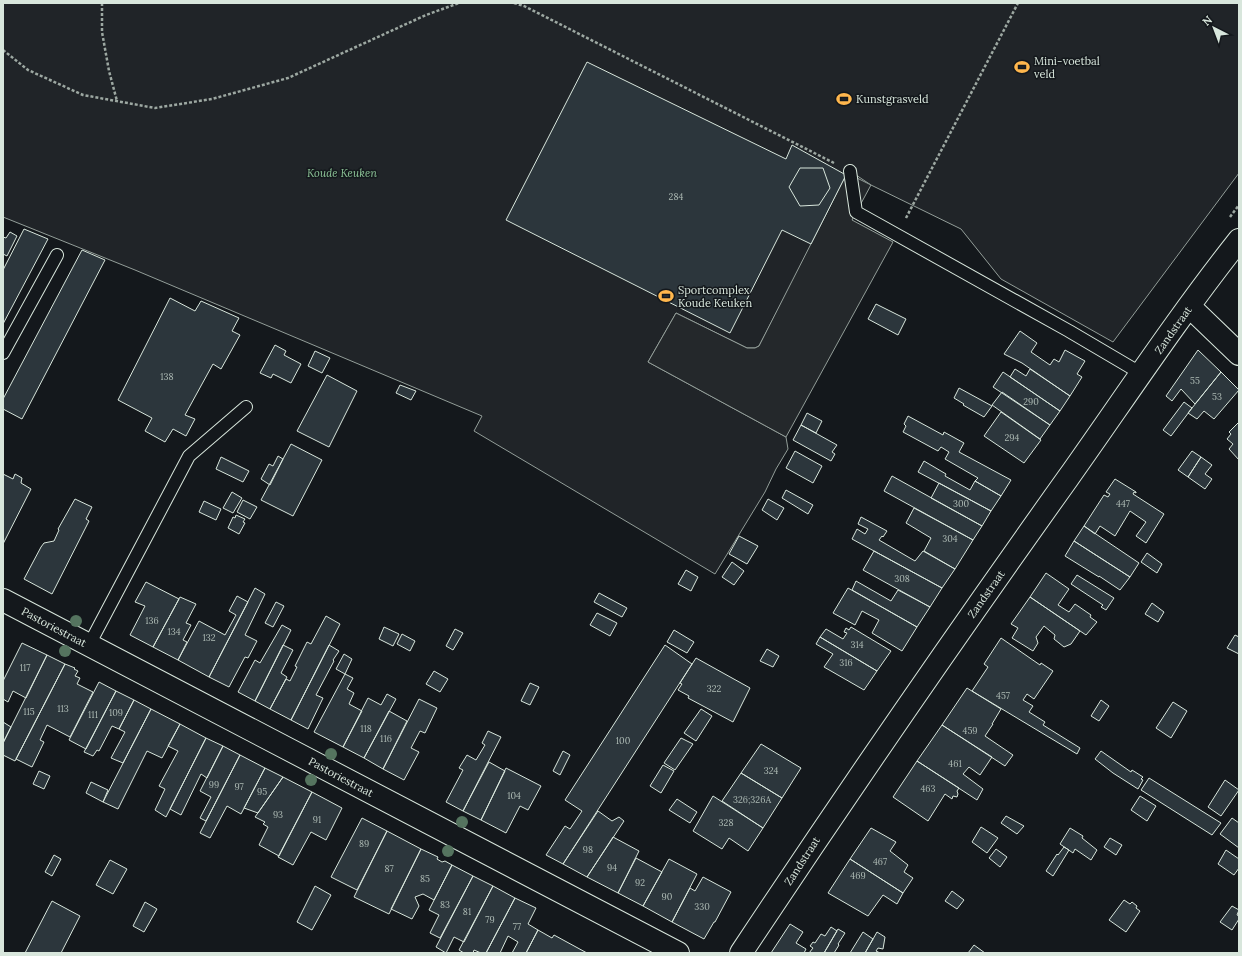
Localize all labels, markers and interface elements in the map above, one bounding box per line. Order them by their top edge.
north arrow [1194,8,1234,48]
text: N [1199,12,1216,29]
place label: Mini-voetbal veld [1034,54,1100,81]
sports icon: Mini-voetbal veld [1013,58,1031,76]
sports icon: Kunstgrasveld [835,90,853,108]
place label: Kunstgrasveld [856,92,929,106]
park label: Koude Keuken [307,166,377,180]
house number: 284 [669,191,684,202]
place label: Sportcomplex Koude Keuken [678,283,752,310]
sports icon: Sportcomplex Koude Keuken [657,287,675,305]
street label: Zandstraat [1151,303,1195,357]
house number: 138 [160,371,174,382]
house number: 55 [1190,375,1200,386]
house number: 53 [1212,391,1222,402]
house number: 290 [1023,396,1039,407]
house number: 294 [1005,432,1020,443]
house number: 300 [953,498,970,509]
house number: 447 [1116,498,1130,509]
house number: 304 [942,533,958,544]
street label: Zandstraat [964,567,1008,621]
house number: 308 [894,573,910,584]
street label: Pastoriestraat [19,604,89,650]
house number: 136 [145,615,159,626]
house number: 134 [167,626,181,637]
house number: 132 [202,632,216,643]
house number: 314 [850,639,864,650]
house number: 316 [839,657,853,668]
house number: 117 [20,662,30,673]
house number: 322 [707,683,722,694]
house number: 457 [996,690,1010,701]
house number: 113 [57,703,69,714]
house number: 115 [23,706,35,717]
house number: 109 [109,707,123,718]
house number: 111 [88,709,98,720]
house number: 118 [360,723,372,734]
house number: 459 [963,725,978,736]
house number: 116 [380,733,392,744]
house number: 100 [616,735,631,746]
street label: Pastoriestraat [306,754,376,800]
house number: 461 [948,758,962,769]
house number: 324 [764,765,778,776]
house number: 99 [209,779,219,790]
house number: 97 [234,781,244,792]
house number: 463 [920,783,936,794]
house number: 95 [257,786,267,797]
house number: 104 [507,790,521,801]
house number: 326;326A [733,794,771,805]
house number: 93 [273,809,283,820]
house number: 91 [313,814,321,825]
house number: 328 [719,817,733,828]
street label: Zandstraat [781,833,823,888]
house number: 89 [359,838,369,849]
house number: 98 [583,844,593,855]
house number: 467 [873,856,887,867]
house number: 94 [607,862,617,873]
house number: 87 [384,863,394,874]
house number: 469 [850,870,866,881]
house number: 85 [420,873,430,884]
house number: 92 [635,877,645,888]
house number: 90 [662,891,673,902]
house number: 83 [440,899,450,910]
house number: 330 [694,901,710,912]
house number: 81 [463,906,471,917]
house number: 79 [485,914,495,925]
house number: 77 [513,921,521,932]

